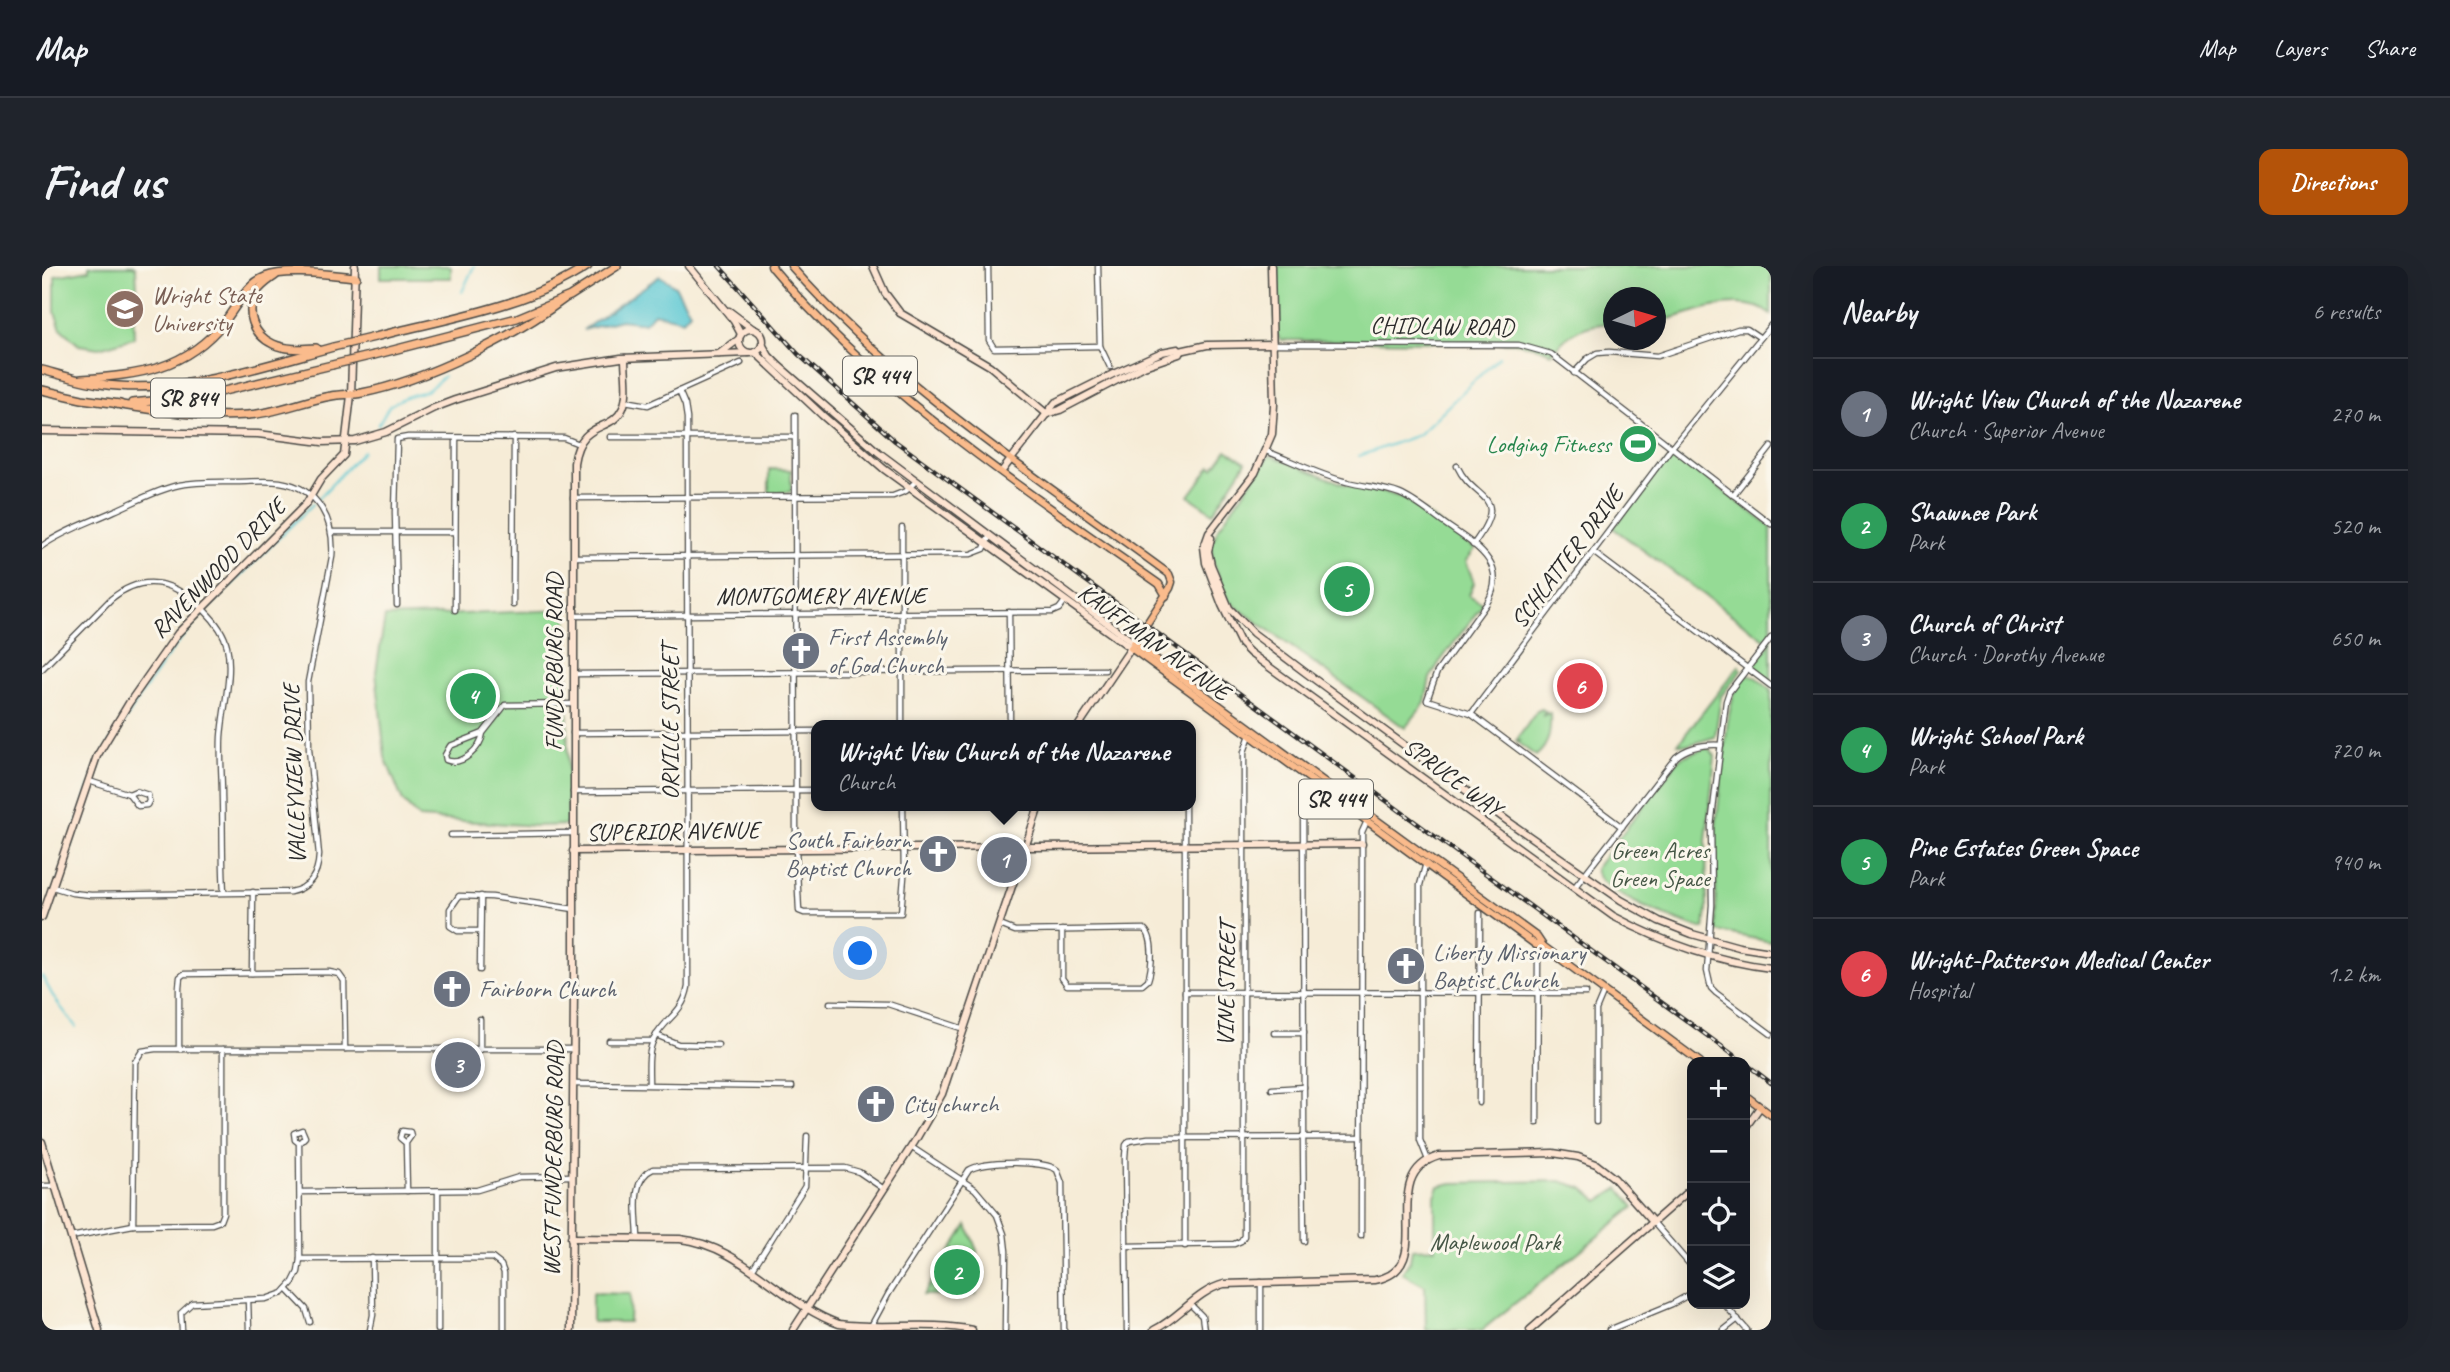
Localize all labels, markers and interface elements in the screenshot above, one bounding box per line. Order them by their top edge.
text: Map [35,27,86,69]
text: Map [2199,33,2236,63]
text: Layers [2274,33,2327,63]
text: Share [2365,33,2415,63]
button: Directions [2259,149,2408,215]
text: Find us [42,151,164,213]
place label: Wright State University [152,280,264,338]
north arrow [1603,287,1666,350]
school or university icon: Wright State University [104,288,146,330]
text: Nearby [1841,293,1917,331]
text: 6 results [2313,297,2380,326]
street label: CHIDLAW ROAD [1370,310,1516,342]
road number: SR 444 [843,356,917,396]
road number: SR 844 [151,379,225,418]
text: Wright View Church of the Nazarene [1908,383,2240,416]
text: 1 [1859,400,1869,429]
text: 270 m [2331,400,2380,429]
text: Church · Superior Avenue [1908,416,2104,445]
sports icon: Lodging Fitness [1617,423,1659,465]
place label: Lodging Fitness [1486,429,1613,459]
street label: SCHLATTER DRIVE [1504,478,1632,634]
street label: RAVENWOOD DRIVE [144,490,294,644]
text: Shawnee Park [1908,495,2036,528]
text: 2 [1859,512,1869,541]
text: 520 m [2331,512,2380,541]
text: Park [1908,528,1944,557]
pin: 5 [1324,563,1370,615]
street label: FUNDERBURG ROAD [539,571,569,751]
street label: KAUFFMAN AVENUE [1072,577,1238,709]
street label: MONTGOMERY AVENUE [716,581,929,611]
text: Church of Christ [1908,607,2060,640]
place label: First Assembly of God Church [828,622,948,680]
text: 3 [1859,624,1869,653]
text: 650 m [2331,624,2380,653]
church icon: First Assembly of God Church [780,630,822,672]
street label: ORVILLE STREET [655,638,685,800]
text: Church · Dorothy Avenue [1908,640,2103,669]
pin: 6 [1557,660,1603,712]
pin: 4 [450,670,496,722]
street label: VALLEYVIEW DRIVE [276,681,312,865]
text: Wright School Park [1908,719,2083,752]
popup [811,720,1196,811]
street label: SPRUCE WAY [1398,731,1511,825]
text: Wright View Church of the Nazarene [838,735,1169,768]
text: 4 [1859,736,1869,765]
text: 720 m [2331,736,2380,765]
text: Park [1908,752,1944,781]
text: Church [838,768,895,797]
road number: SR 444 [1299,779,1373,818]
street label: SUPERIOR AVENUE [586,814,763,848]
place label: South Fairborn Baptist Church [785,825,912,883]
text: Pine Estates Green Space [1908,831,2138,864]
church icon: South Fairborn Baptist Church [917,833,959,875]
pin: 1 [981,834,1027,886]
park label: Green Acres Green Space [1610,835,1712,893]
text: 5 [1859,848,1869,877]
text: 940 m [2331,848,2380,877]
text: Park [1908,864,1944,893]
street label: VINE STREET [1210,915,1242,1047]
your location [843,936,877,970]
place label: Liberty Missionary Baptist Church [1433,937,1587,995]
text: Wright-Patterson Medical Center [1908,943,2209,976]
church icon: Liberty Missionary Baptist Church [1385,945,1427,987]
text: 6 [1859,960,1869,989]
text: 1.2 km [2327,960,2380,989]
church icon: Fairborn Church [431,968,473,1010]
place label: Fairborn Church [479,974,617,1004]
text: Hospital [1908,976,1971,1005]
pin: 3 [435,1039,481,1091]
street label: WEST FUNDERBURG ROAD [536,1039,570,1276]
map controls [1687,1057,1750,1309]
button: + [1687,1057,1750,1120]
church icon: City church [855,1083,897,1125]
place label: City church [903,1089,1000,1119]
button: − [1687,1120,1750,1183]
button: locate [1687,1183,1750,1246]
park label: Maplewood Park [1430,1227,1562,1257]
pin: 2 [934,1246,980,1298]
button: layers [1687,1246,1750,1309]

